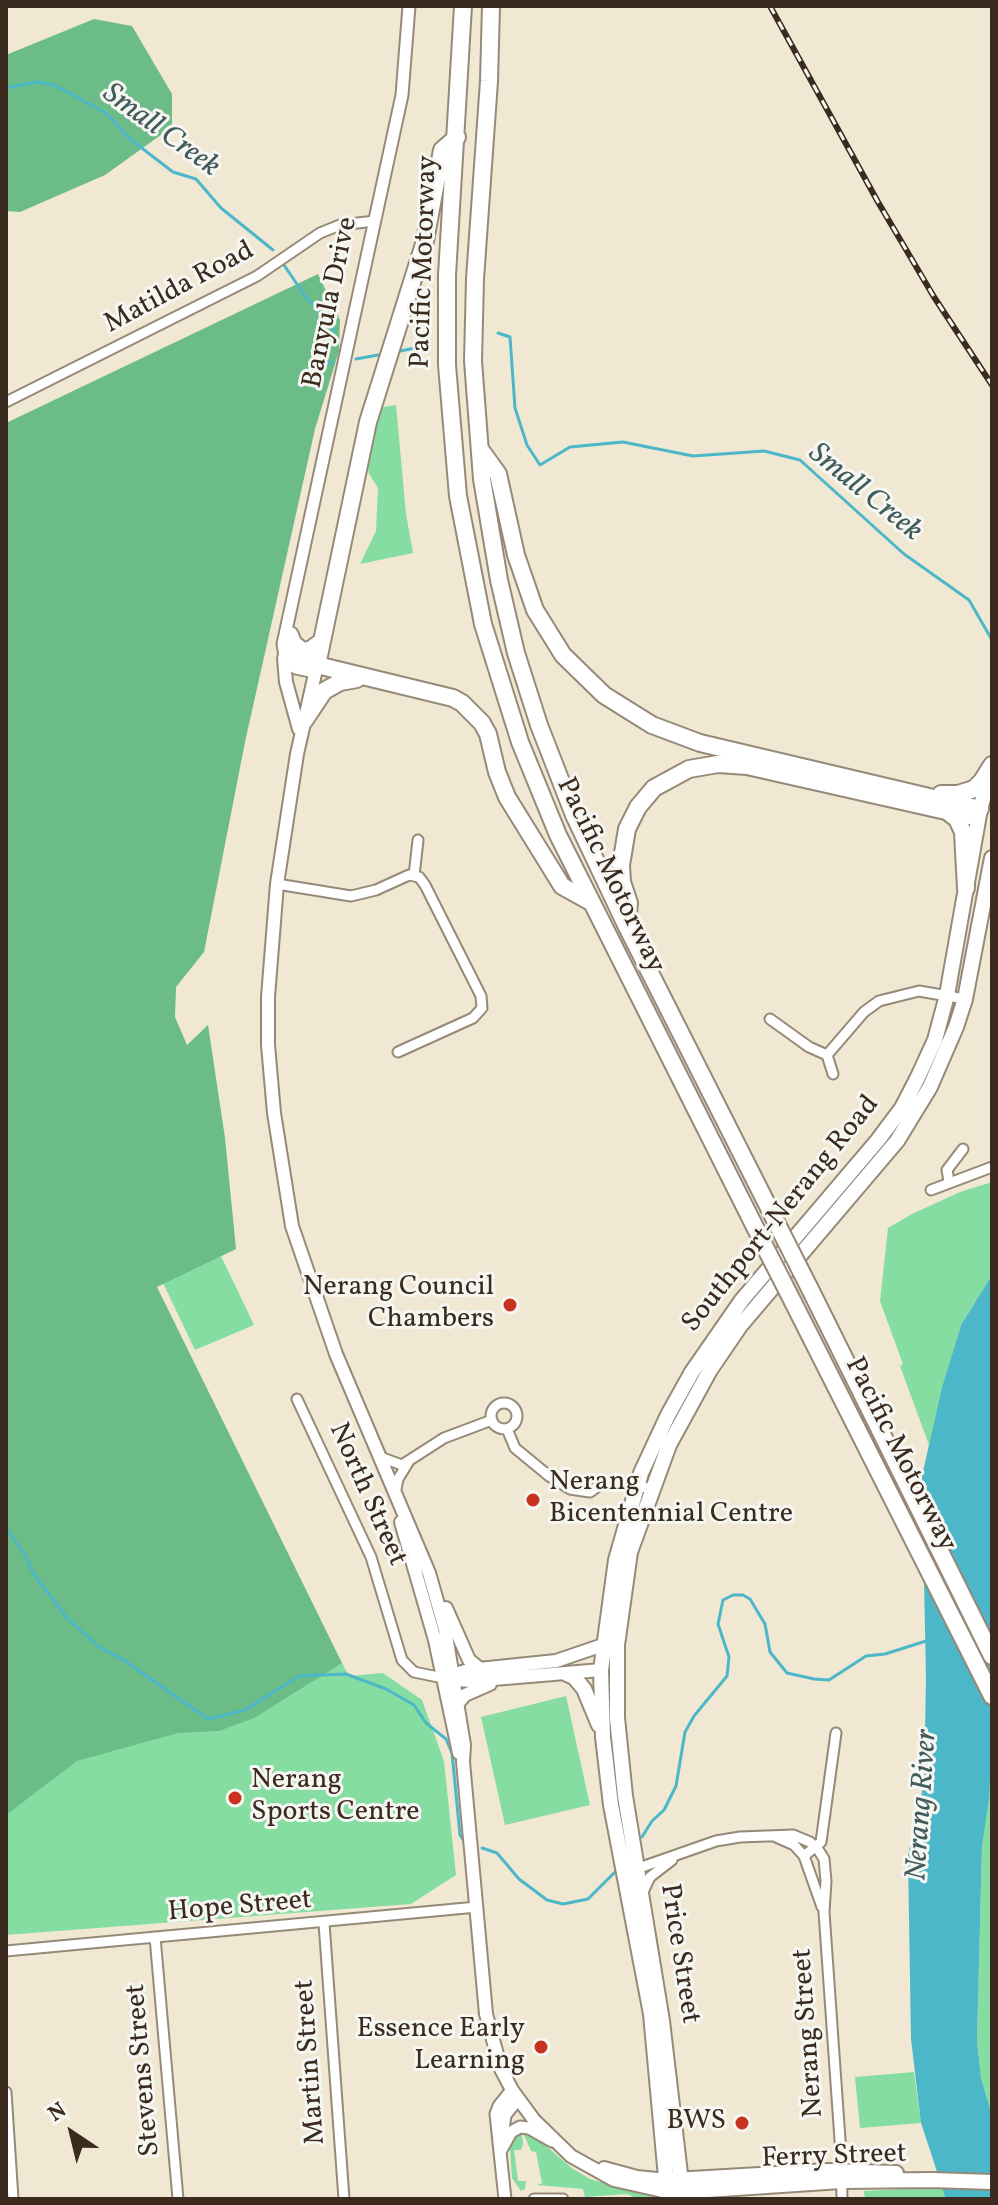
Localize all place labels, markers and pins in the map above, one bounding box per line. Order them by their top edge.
place label: Nerang Council Chambers [303,1272,494,1338]
marker: Nerang Council Chambers [501,1296,519,1314]
place label: Nerang Bicentennial Centre [549,1467,793,1533]
marker: Nerang Bicentennial Centre [524,1491,542,1509]
place label: Nerang Sports Centre [251,1765,420,1831]
marker: Nerang Sports Centre [226,1789,244,1807]
place label: Essence Early Learning [357,2014,525,2080]
marker: Essence Early Learning [532,2038,550,2056]
place label: BWS [667,2106,726,2140]
marker: BWS [733,2114,751,2132]

